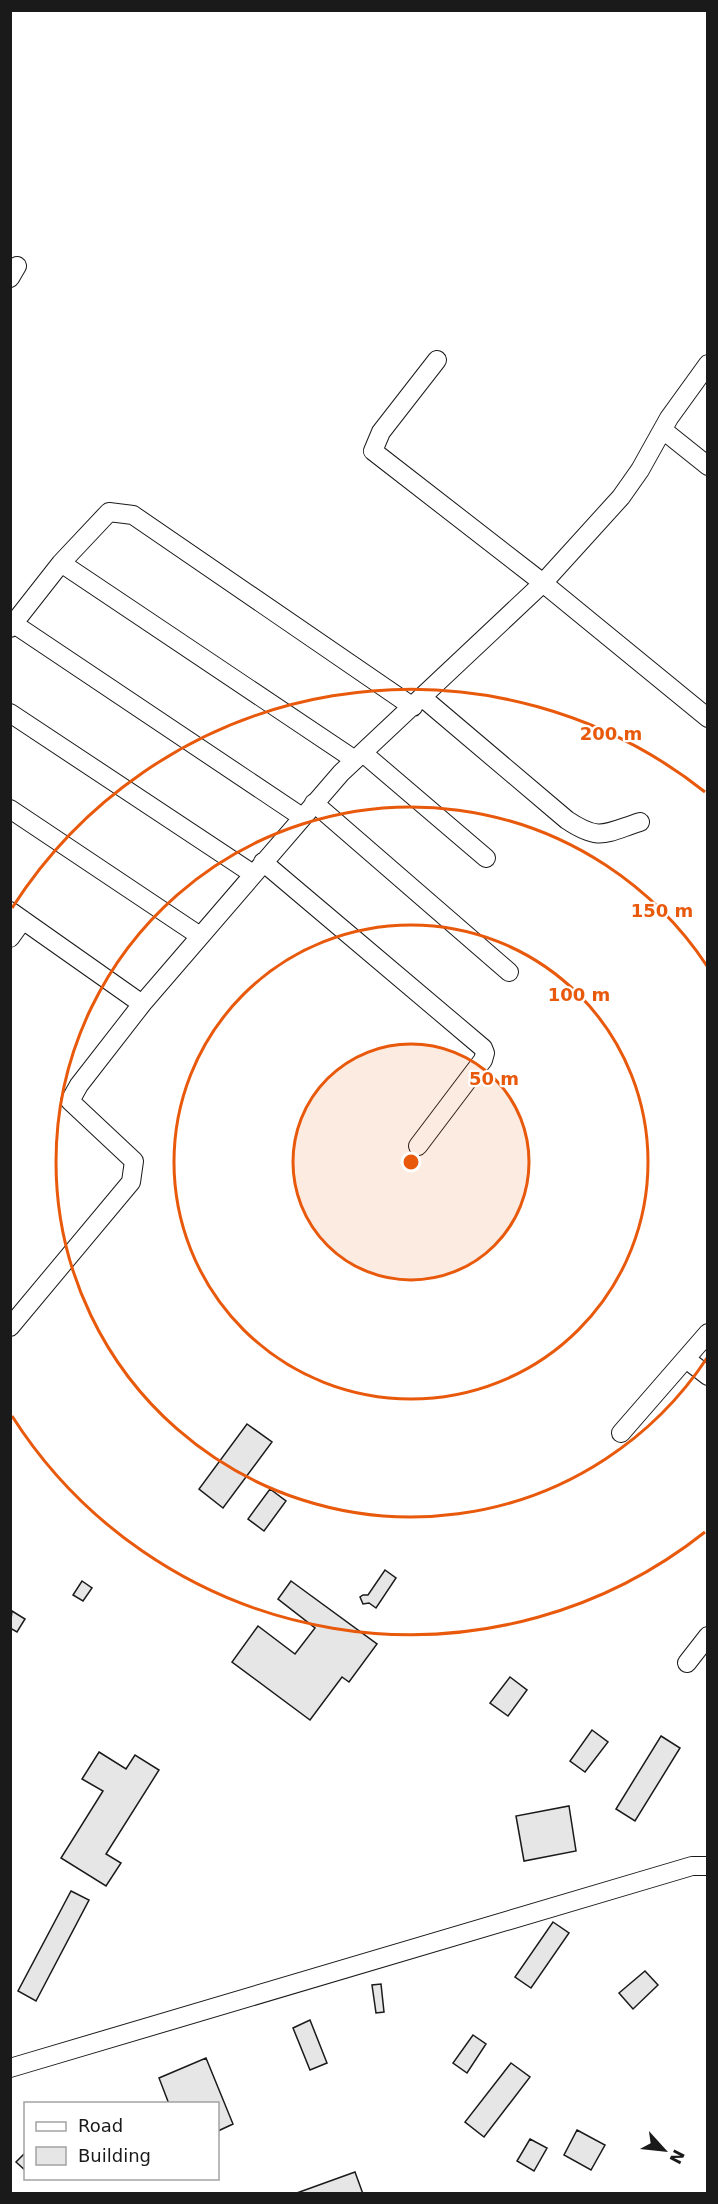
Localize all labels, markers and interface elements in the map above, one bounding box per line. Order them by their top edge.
text: 200 m [580,723,642,744]
text: 150 m [631,900,693,921]
text: 100 m [548,984,610,1005]
text: 50 m [469,1068,519,1089]
centre of rings [401,1152,421,1172]
legend [24,2102,219,2180]
text: Road [78,2115,123,2136]
north arrow [634,2120,694,2180]
text: Building [78,2145,151,2166]
text: N [665,2146,688,2167]

